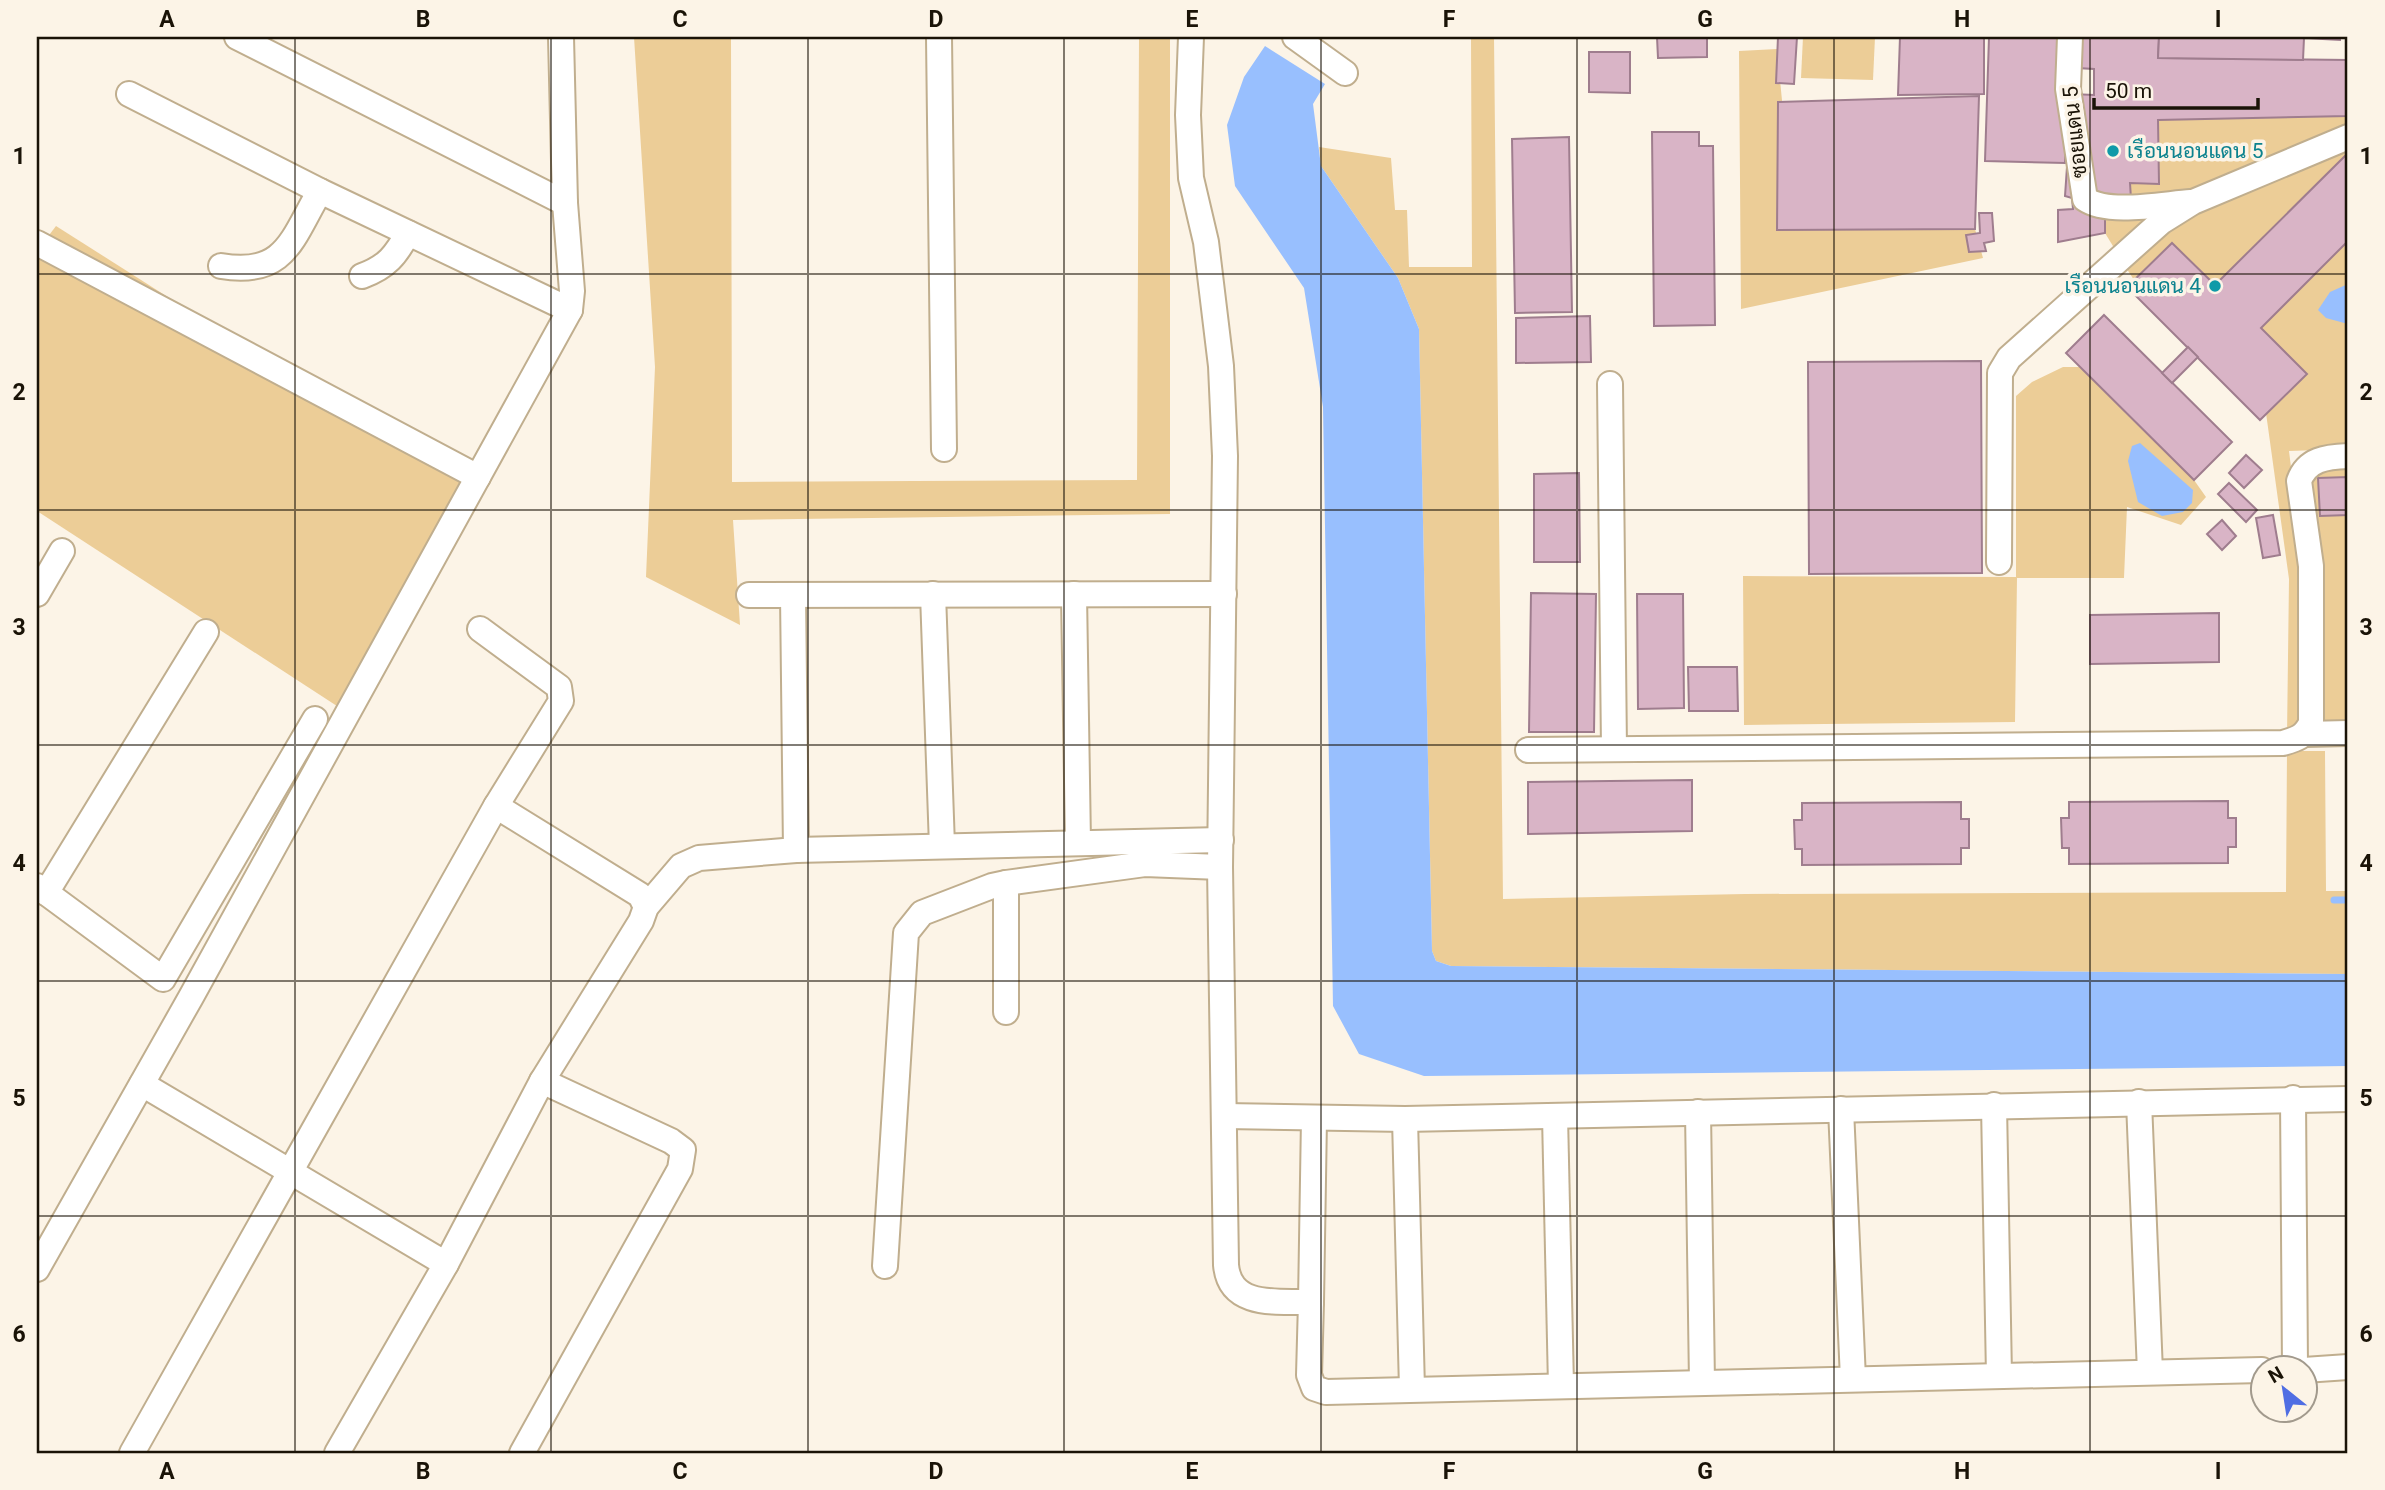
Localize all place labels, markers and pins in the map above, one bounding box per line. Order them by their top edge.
place label: เรือนนอนแดน 5 [2127,137,2263,163]
marker: เรือนนอนแดน 5 [2105,143,2121,159]
place label: เรือนนอนแดน 4 [2065,272,2201,298]
marker: เรือนนอนแดน 4 [2207,278,2223,294]

